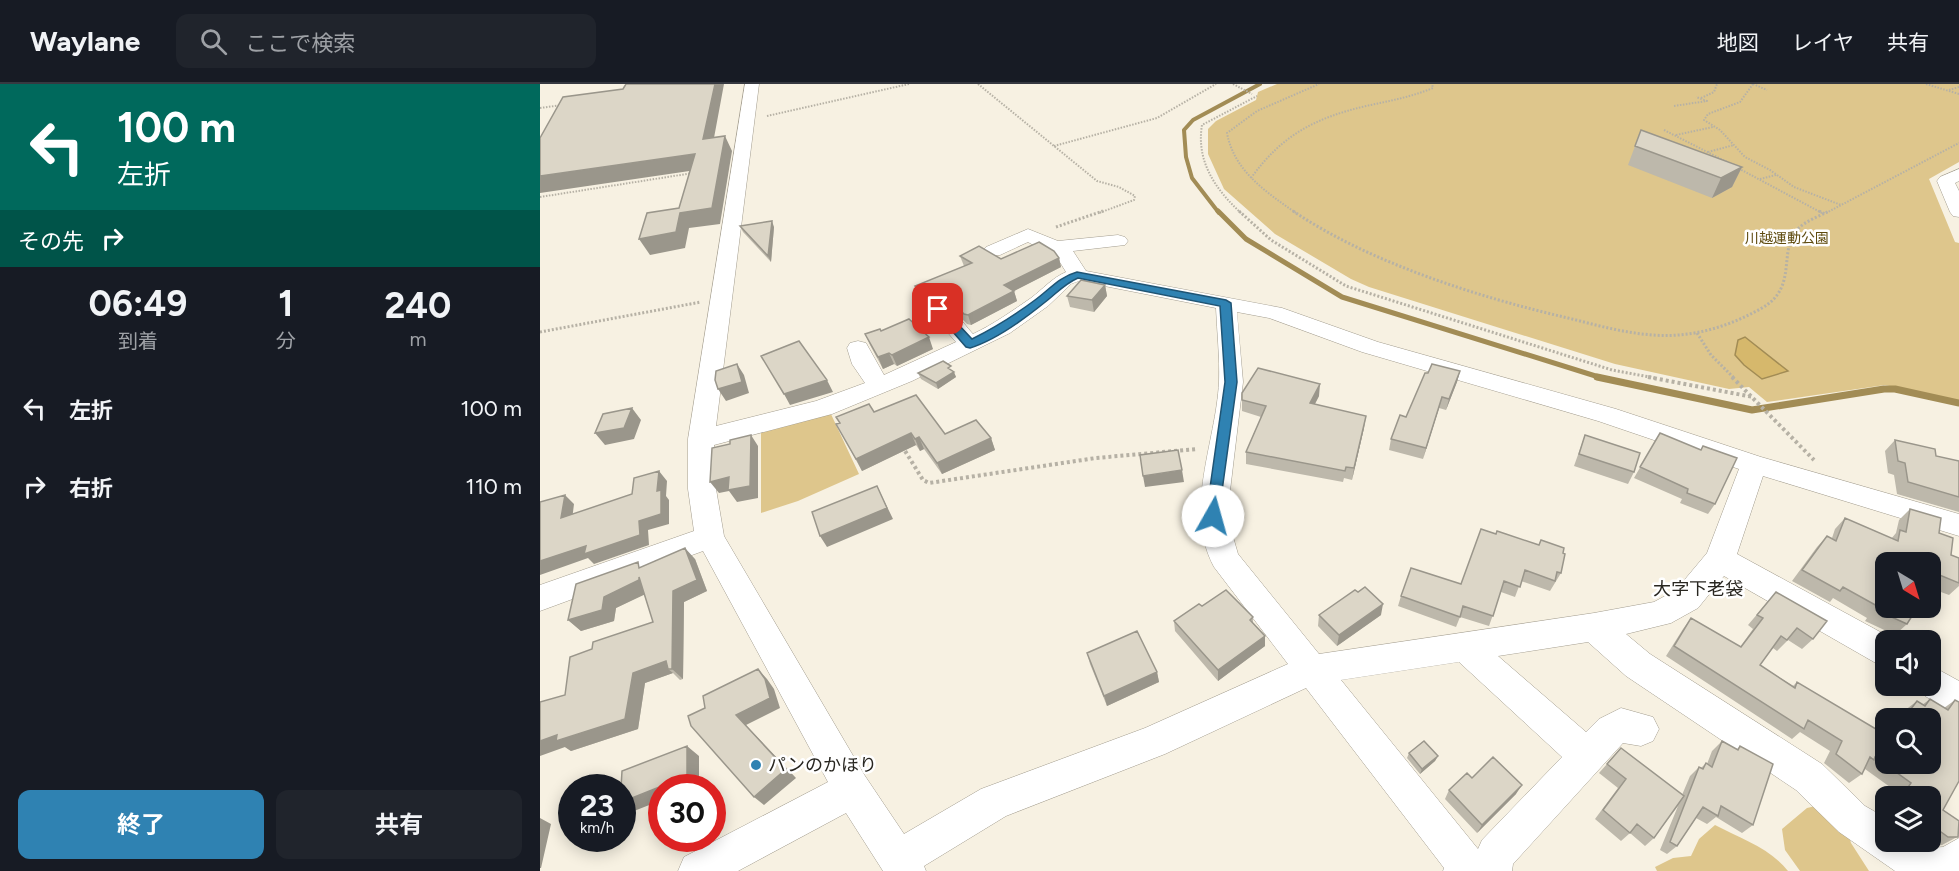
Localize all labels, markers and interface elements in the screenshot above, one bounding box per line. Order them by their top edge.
search box [176,14,596,68]
text: Waylane [30,24,140,58]
icon: search [197,25,230,58]
text: ここで検索 [245,30,355,57]
text: 地図 [1717,30,1759,55]
text: レイヤ [1792,30,1854,55]
text: 共有 [1887,30,1929,55]
text: 100 m [117,102,236,153]
icon: left [18,108,96,186]
text: 左折 [117,158,171,191]
icon: right [96,222,129,255]
text: その先 [18,228,84,255]
park label: 川越運動公園 [1745,230,1829,247]
text: 06:49 [89,282,187,325]
text: 1 [278,282,293,325]
pin [912,283,963,334]
text: 240 [384,284,451,327]
icon: arrive [921,292,954,325]
text: m [409,327,426,351]
text: 到着 [118,329,158,353]
text: 分 [276,329,296,353]
icon: left [18,392,51,425]
text: 100 m [461,395,522,422]
text: 左折 [69,397,113,424]
icon: right [18,470,51,503]
text: 110 m [466,473,522,500]
text: 右折 [69,475,113,502]
position arrow [1181,484,1245,548]
north arrow [1875,552,1941,618]
map controls [1875,552,1941,852]
district label: 大字下老袋 [1653,578,1743,600]
button: sound [1875,630,1941,696]
button: search [1875,708,1941,774]
place label: パンのかほり [768,754,877,776]
marker: パンのかほり [749,758,763,772]
speed limit sign: 30 [648,774,726,852]
button: layers [1875,786,1941,852]
text: 23 [580,787,614,824]
button: 終了 [18,790,264,859]
button: 共有 [276,790,522,859]
text: km/h [580,819,614,837]

